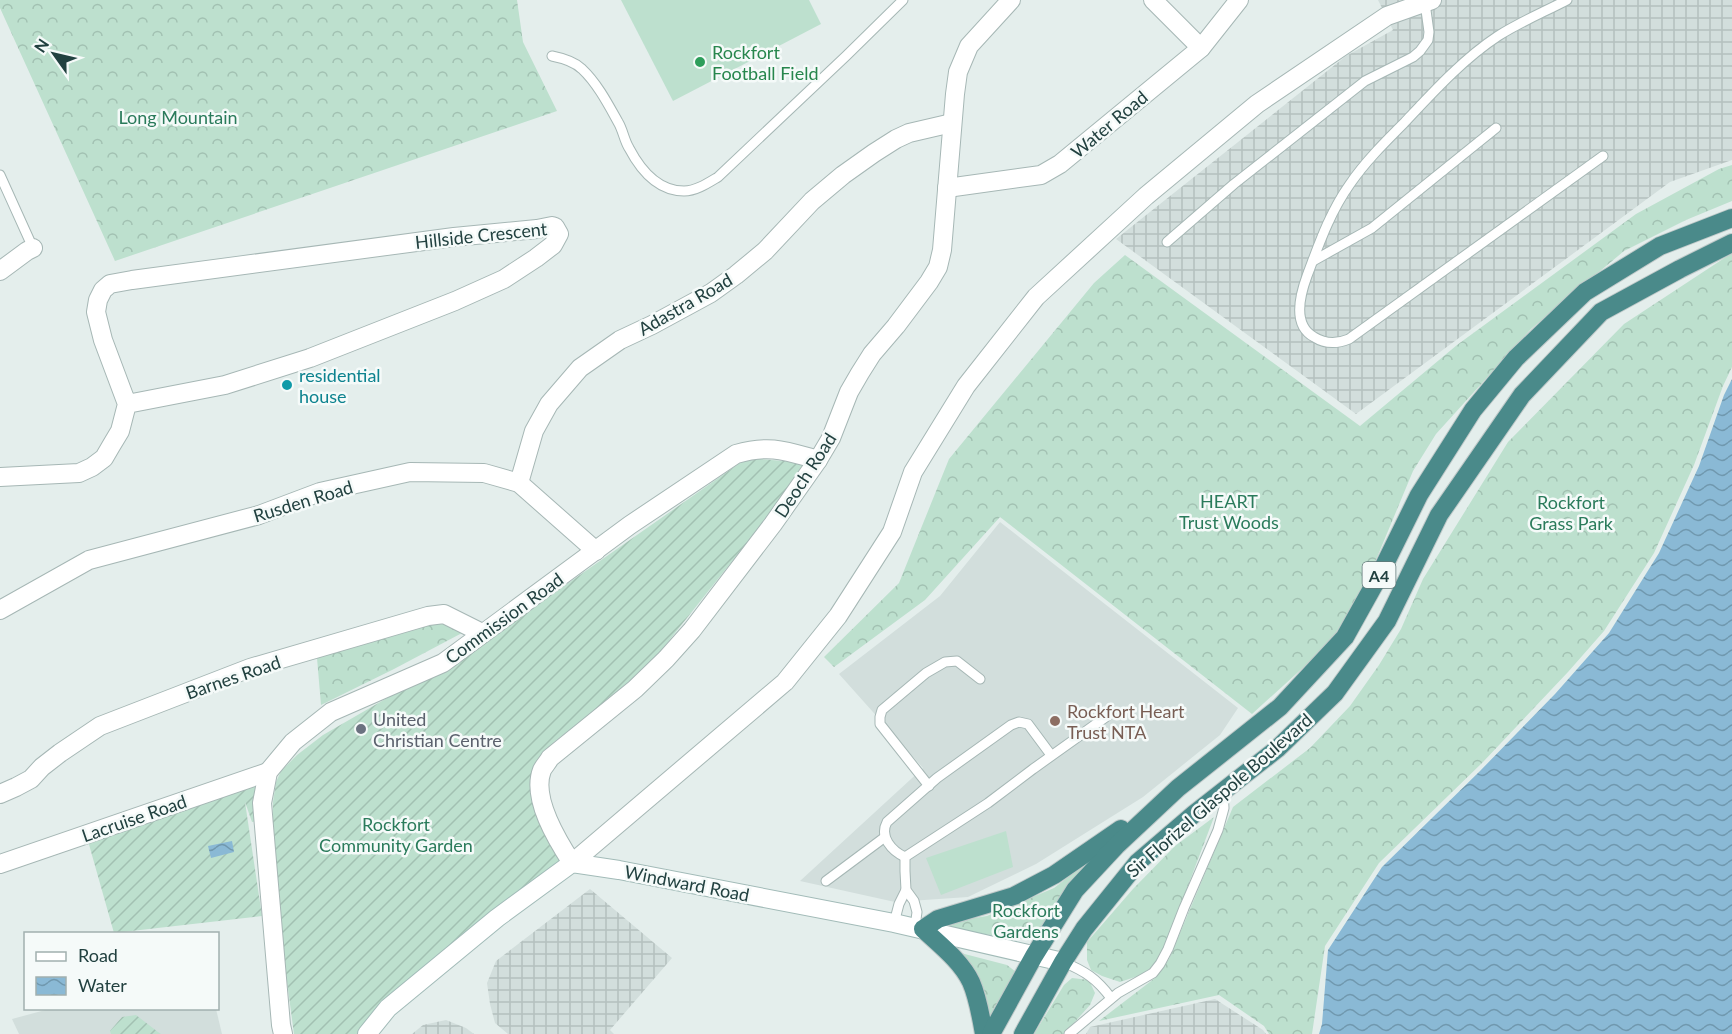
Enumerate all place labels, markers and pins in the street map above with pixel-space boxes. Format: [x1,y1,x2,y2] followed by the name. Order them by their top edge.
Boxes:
[712,41,819,84] place label: Rockfort Football Field
[693,55,707,69] marker: Rockfort Football Field
[299,364,381,407] place label: residential house
[280,378,294,392] marker: residential house
[1067,700,1185,743] place label: Rockfort Heart Trust NTA
[373,708,502,751] place label: United Christian Centre
[1048,714,1062,728] marker: Rockfort Heart Trust NTA
[354,722,368,736] marker: United Christian Centre

